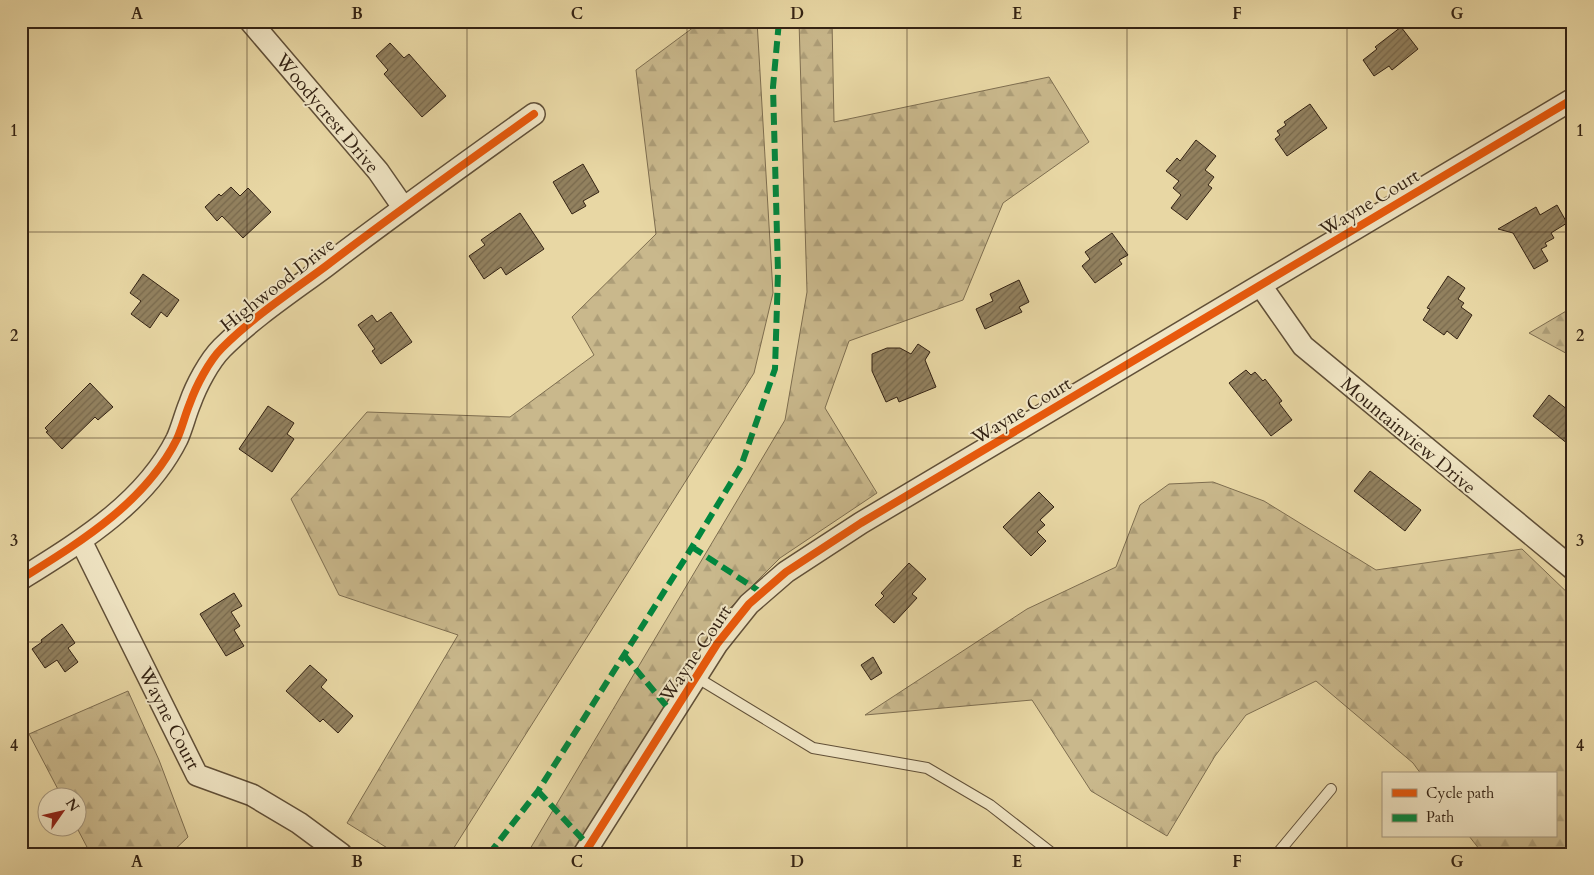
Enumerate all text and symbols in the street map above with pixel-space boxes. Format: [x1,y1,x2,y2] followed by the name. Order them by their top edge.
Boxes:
[131,3,143,25] text: A
[351,3,363,25] text: B
[571,3,583,25] text: C
[790,3,804,25] text: D
[1012,3,1022,25] text: E
[1232,3,1242,25] text: F
[1450,3,1464,25] text: G
[269,47,385,179] street label: Woodycrest Drive
[10,120,18,142] text: 1
[1576,120,1584,142] text: 1
[1314,163,1424,243] street label: Wayne Court
[215,232,340,338] street label: Highwood Drive
[10,325,18,347] text: 2
[1576,325,1584,347] text: 2
[966,371,1076,451] street label: Wayne Court
[1335,371,1482,500] street label: Mountainview Drive
[10,530,18,552] text: 3
[1576,530,1584,552] text: 3
[653,600,738,708] street label: Wayne Court
[132,662,206,774] street label: Wayne Court
[10,735,18,757] text: 4
[1576,735,1584,757] text: 4
[1382,772,1556,838] legend
[1426,783,1495,803] text: Cycle path
[38,788,88,838] north arrow
[61,795,84,815] text: N
[1426,807,1455,827] text: Path
[131,851,143,873] text: A
[351,851,363,873] text: B
[571,851,583,873] text: C
[790,851,804,873] text: D
[1012,851,1022,873] text: E
[1232,851,1242,873] text: F
[1450,851,1464,873] text: G

